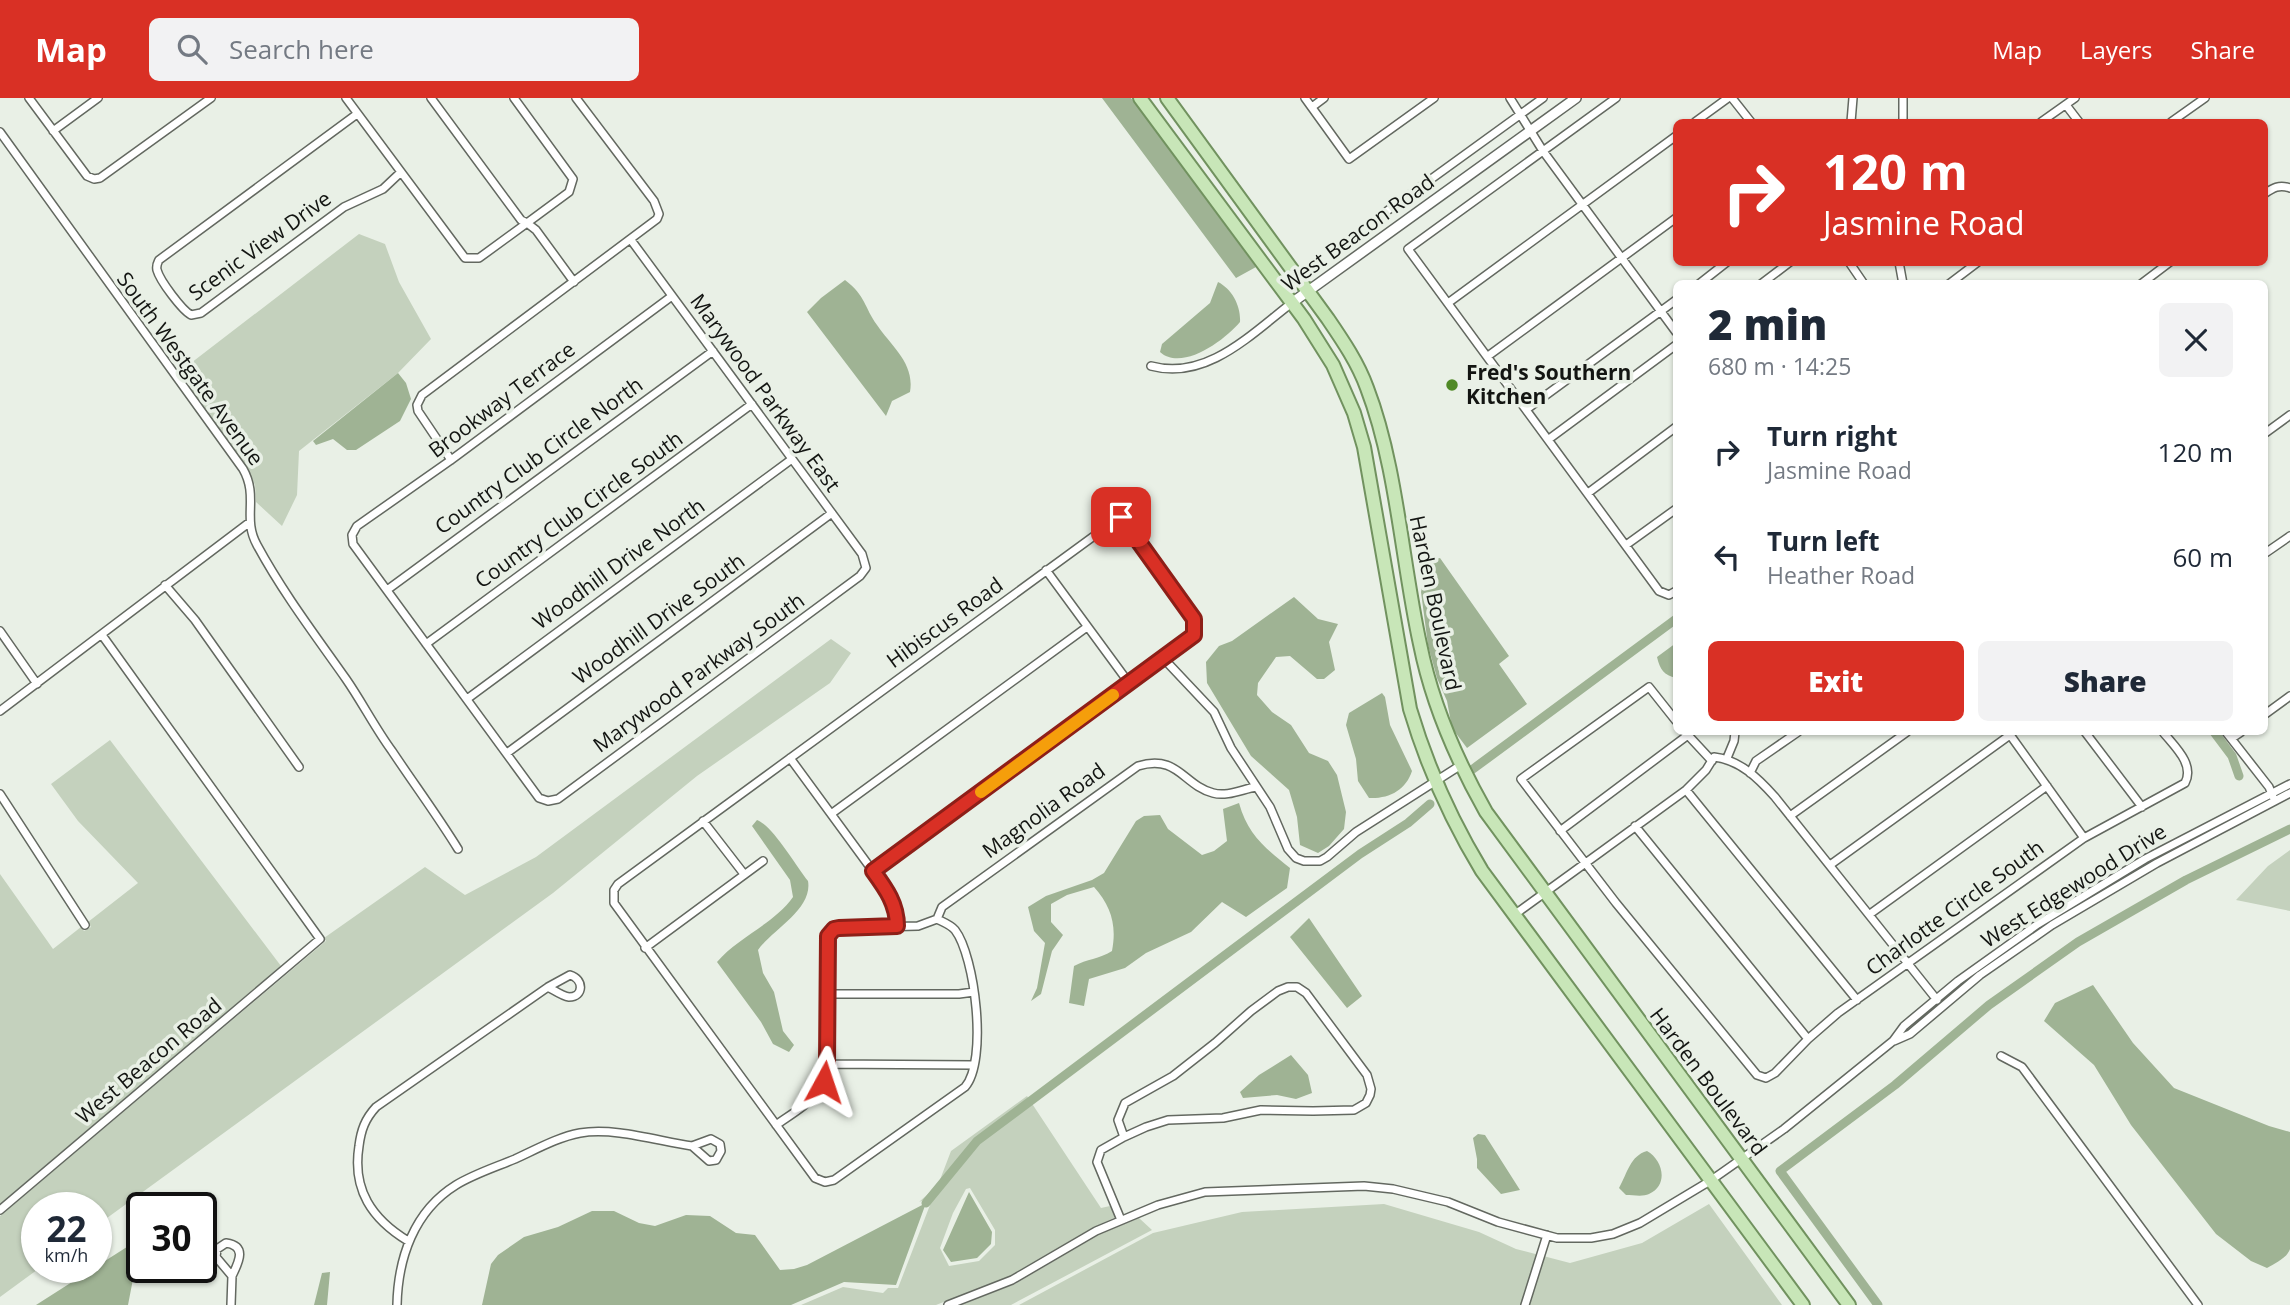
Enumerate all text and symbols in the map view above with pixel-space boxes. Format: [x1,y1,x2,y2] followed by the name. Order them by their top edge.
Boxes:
[149,18,639,81] search box
[35,27,107,72] text: Map
[173,30,211,68] icon: search
[229,31,374,67] text: Search here
[1992,33,2042,66] text: Map
[2080,33,2153,66] text: Layers
[2191,33,2255,66] text: Share
[1823,138,1968,204] text: 120 m
[1708,147,1799,238] icon: right
[1275,167,1439,297] street label: West Beacon Road
[182,184,336,306] street label: Scenic View Drive
[1823,201,2025,244] text: Jasmine Road
[111,266,270,471] street label: South Westgate Avenue
[684,288,847,497] street label: Marywood Parkway East
[1708,295,1827,352] text: 2 min
[2159,303,2233,377] button: close
[423,335,580,463] street label: Brookway Terrace
[1708,350,1851,382] text: 680 m · 14:25
[1466,358,1631,410] place label: Fred's Southern Kitchen
[429,370,648,540] street label: Country Club Circle North
[1444,377,1460,393] marker: Fred's Southern Kitchen
[1767,418,1898,454] text: Turn right
[469,424,688,594] street label: Country Club Circle South
[1708,433,1746,471] icon: right
[2158,434,2233,470] text: 120 m
[1767,454,1912,486] text: Jasmine Road
[1091,487,1151,547] pin
[527,491,710,635] street label: Woodhill Drive North
[1102,498,1140,536] icon: arrive
[1404,513,1468,693] street label: Harden Boulevard
[1767,523,1879,559] text: Turn left
[1708,538,1746,576] icon: left
[2172,539,2233,575] text: 60 m
[567,546,750,690] street label: Woodhill Drive South
[1767,559,1915,591] text: Heather Road
[881,570,1008,674] street label: Hibiscus Road
[587,586,810,758] street label: Marywood Parkway South
[1708,641,1964,721] button: Exit
[1978,641,2233,721] button: Share
[976,756,1110,864] street label: Magnolia Road
[1976,817,2171,953] street label: West Edgewood Drive
[1860,833,2049,981] street label: Charlotte Circle South
[70,991,227,1130] street label: West Beacon Road
[1644,1002,1774,1161] street label: Harden Boulevard
[787,1045,861,1119] position arrow
[126,1192,217,1283] speed limit sign: 30
[46,1205,87,1252] text: 22
[45,1243,88,1267] text: km/h

